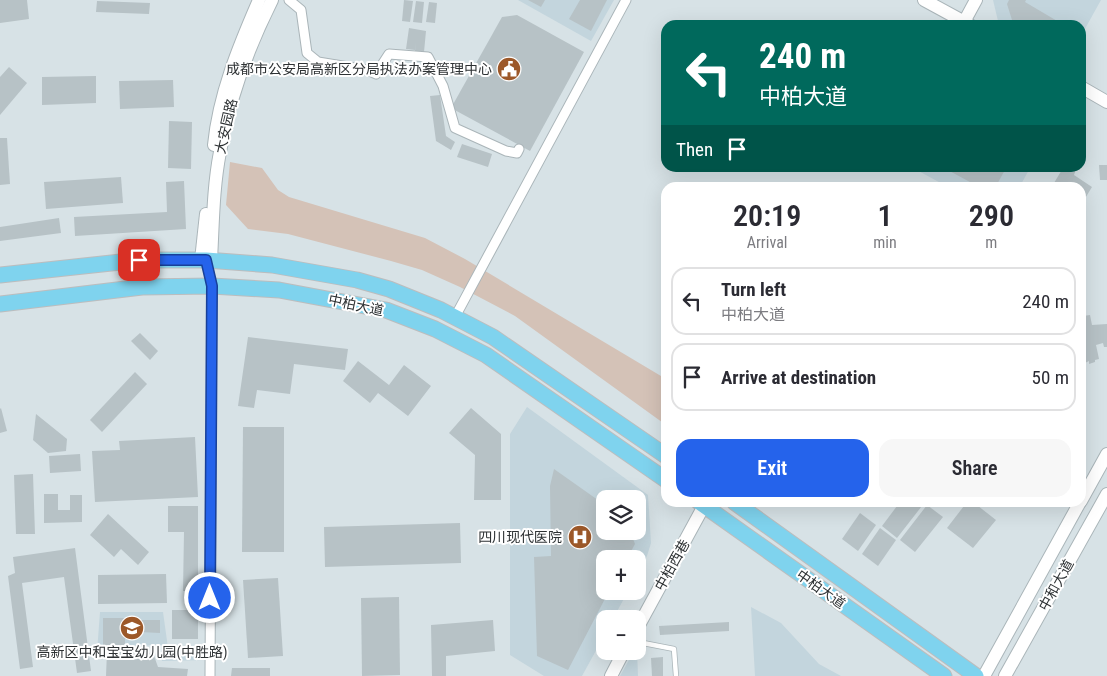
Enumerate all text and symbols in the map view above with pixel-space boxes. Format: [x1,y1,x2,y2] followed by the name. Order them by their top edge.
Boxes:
[759,36,846,77] text: 240 m
[676,40,741,105] icon: left
[496,56,522,82] public building icon: 成都市公安局高新区分局执法办案管理中心
[226,61,492,77] place label: 成都市公安局高新区分局执法办案管理中心
[759,84,847,109] text: 中柏大道
[212,97,240,155] street label: 大安园路
[723,135,751,163] icon: arrive
[676,138,713,161] text: Then
[733,198,801,233] text: 20:19
[877,198,893,233] text: 1
[969,198,1014,233] text: 290
[747,233,787,252] text: Arrival
[873,233,897,252] text: min
[985,233,997,252] text: m
[118,239,160,281] pin
[125,246,153,274] icon: arrive
[721,278,786,301] text: Turn left
[678,287,706,315] icon: left
[1022,290,1069,313] text: 240 m
[327,291,385,319] street label: 中柏大道
[721,305,785,324] text: 中柏大道
[678,363,706,391] icon: arrive
[721,366,876,389] text: Arrive at destination
[1032,366,1069,389] text: 50 m
[676,439,869,497] button: Exit
[879,439,1071,497] button: Share
[596,490,646,660] map controls
[596,490,646,540] button: layers
[567,524,593,550] hospital icon: 四川现代医院
[478,529,562,545] place label: 四川现代医院
[651,537,693,593] street label: 中柏西巷
[596,550,646,600] button: +
[1035,557,1077,613] street label: 中和大道
[793,566,849,612] street label: 中柏大道
[183,571,235,623] position arrow
[596,610,646,660] button: −
[119,615,145,641] school or university icon: 高新区中和宝宝幼儿园(中胜路)
[37,644,227,661] place label: 高新区中和宝宝幼儿园(中胜路)

